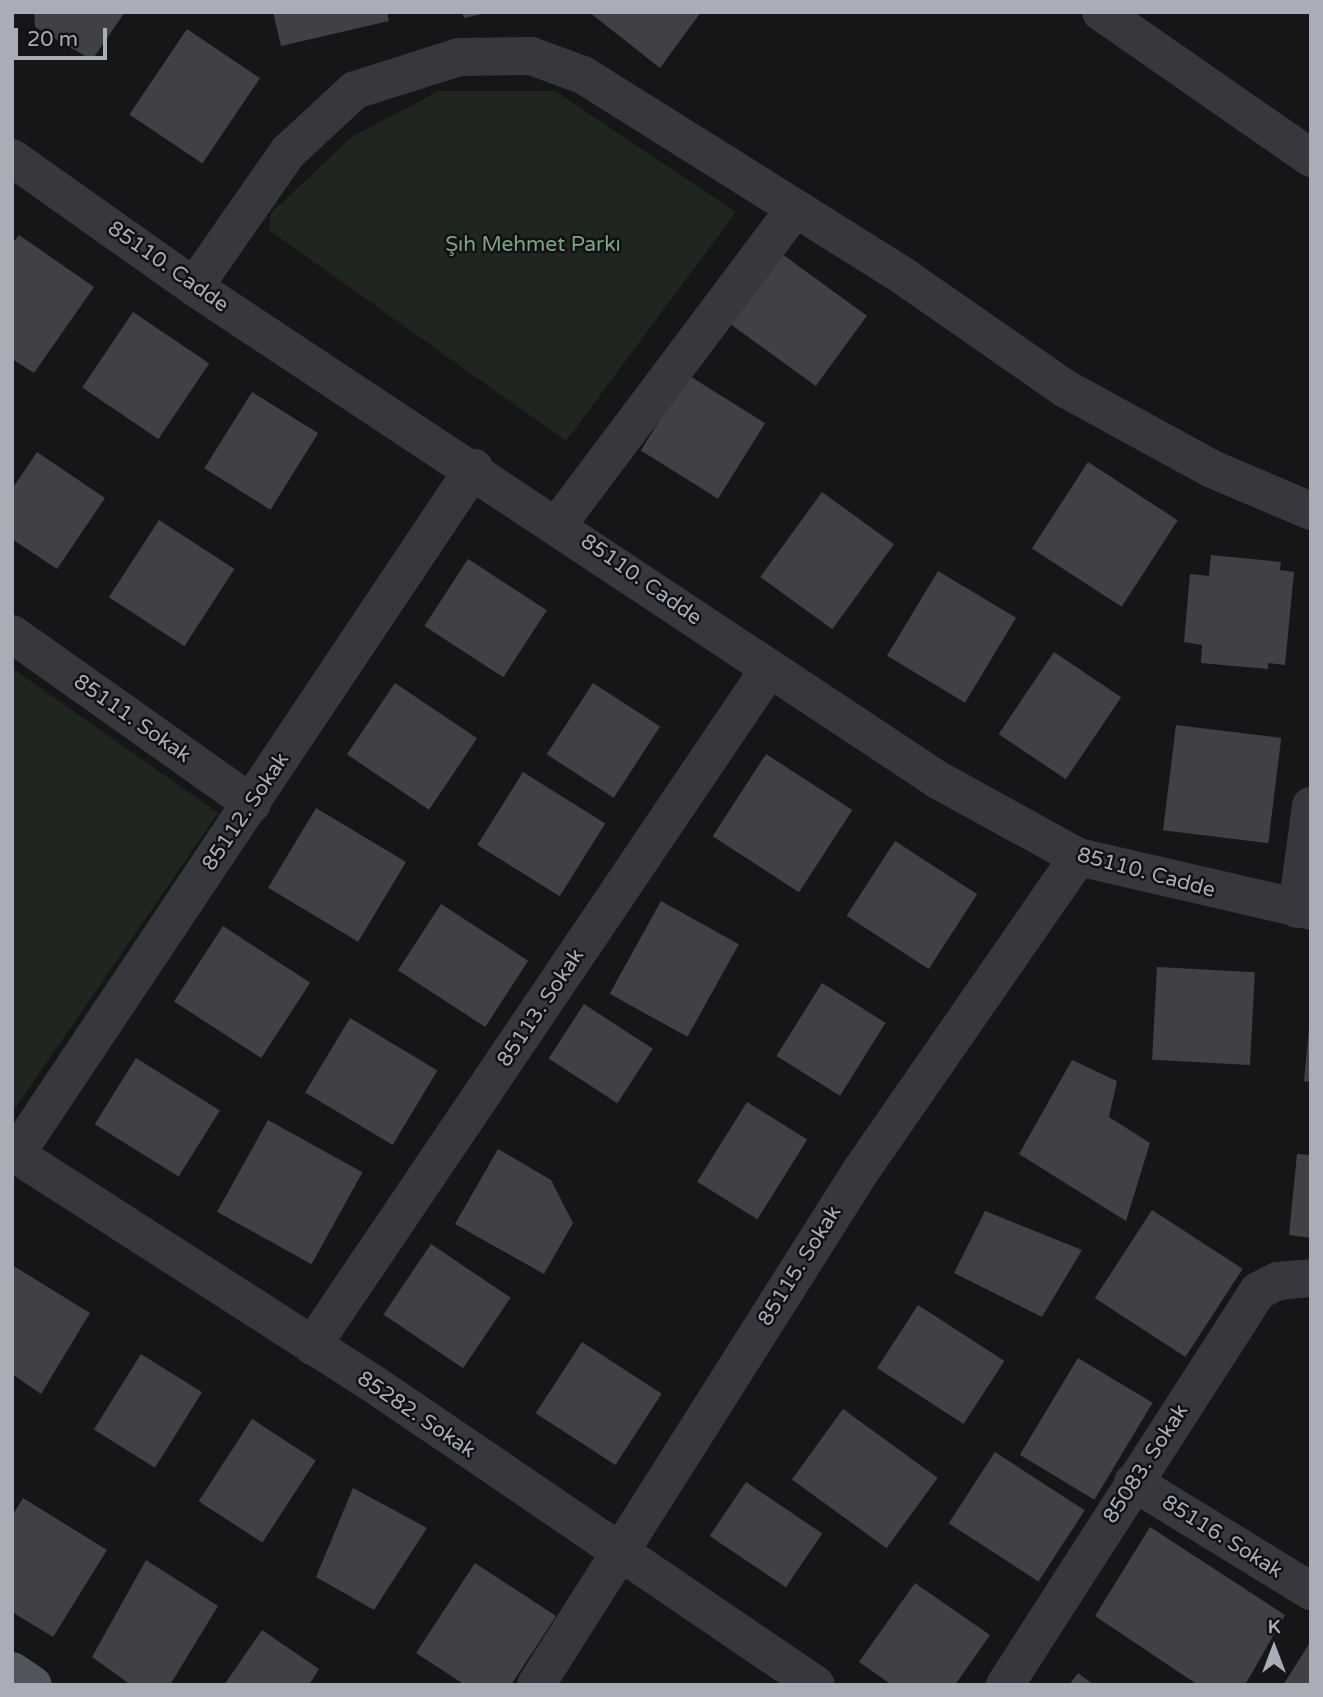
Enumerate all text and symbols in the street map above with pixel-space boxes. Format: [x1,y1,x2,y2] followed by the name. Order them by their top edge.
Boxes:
[18,14,110,58] scale bar
[27,27,78,52] text: 20 m
[103,216,233,318] street label: 85110. Cadde
[445,232,621,258] park label: Şıh Mehmet Parkı
[576,529,706,631] street label: 85110. Cadde
[69,669,195,769] street label: 85111. Sokak
[197,748,295,876] street label: 85112. Sokak
[1074,842,1218,904] street label: 85110. Cadde
[492,944,590,1072] street label: 85113. Sokak
[753,1201,847,1331] street label: 85115. Sokak
[352,1366,480,1464] street label: 85282. Sokak
[1098,1400,1194,1528] street label: 85083. Sokak
[1157,1490,1287,1584] street label: 85116. Sokak
[1239,1613,1309,1683] north arrow
[1268,1616,1280,1638] text: K

